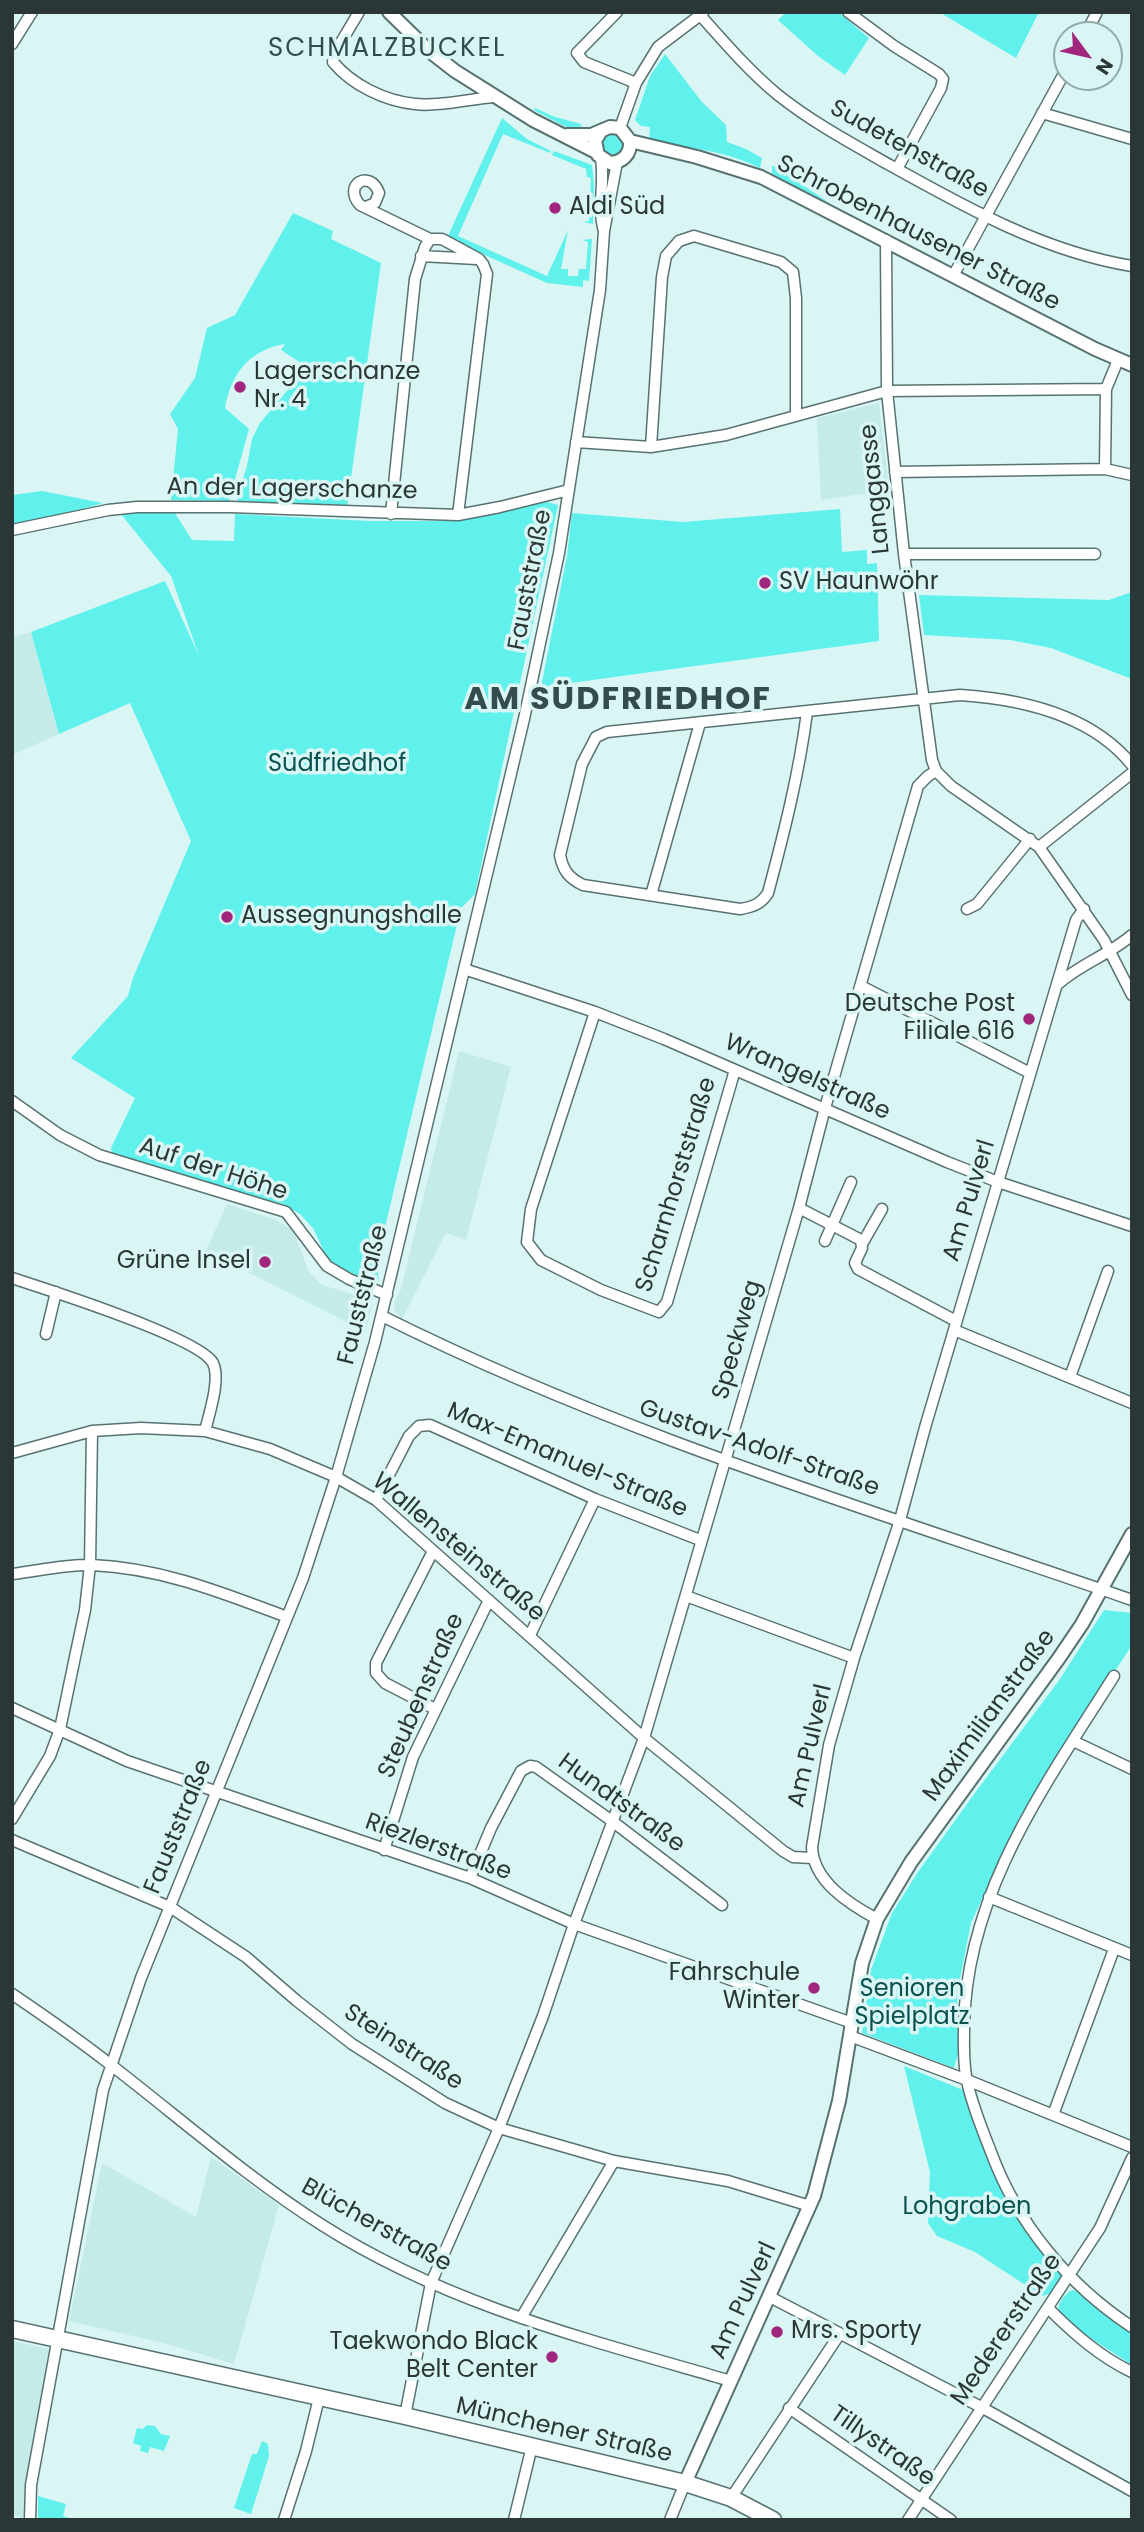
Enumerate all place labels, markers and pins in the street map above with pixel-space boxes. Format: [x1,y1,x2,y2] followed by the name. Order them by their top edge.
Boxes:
[569,194,665,222] place label: Aldi Süd
[547,200,563,216] marker: Aldi Süd
[254,359,420,415] place label: Lagerschanze Nr. 4
[232,379,248,395] marker: Lagerschanze Nr. 4
[779,569,939,597] place label: SV Haunwöhr
[757,575,773,591] marker: SV Haunwöhr
[241,903,462,931] place label: Aussegnungshalle
[219,909,235,925] marker: Aussegnungshalle
[845,991,1015,1047] place label: Deutsche Post Filiale 616
[1021,1011,1037,1027] marker: Deutsche Post Filiale 616
[117,1248,251,1276] place label: Grüne Insel
[257,1254,273,1270] marker: Grüne Insel
[669,1960,800,2016] place label: Fahrschule Winter
[806,1980,822,1996] marker: Fahrschule Winter
[791,2318,921,2346] place label: Mrs. Sporty
[769,2324,785,2340] marker: Mrs. Sporty
[329,2329,538,2385] place label: Taekwondo Black Belt Center
[544,2349,560,2365] marker: Taekwondo Black Belt Center

